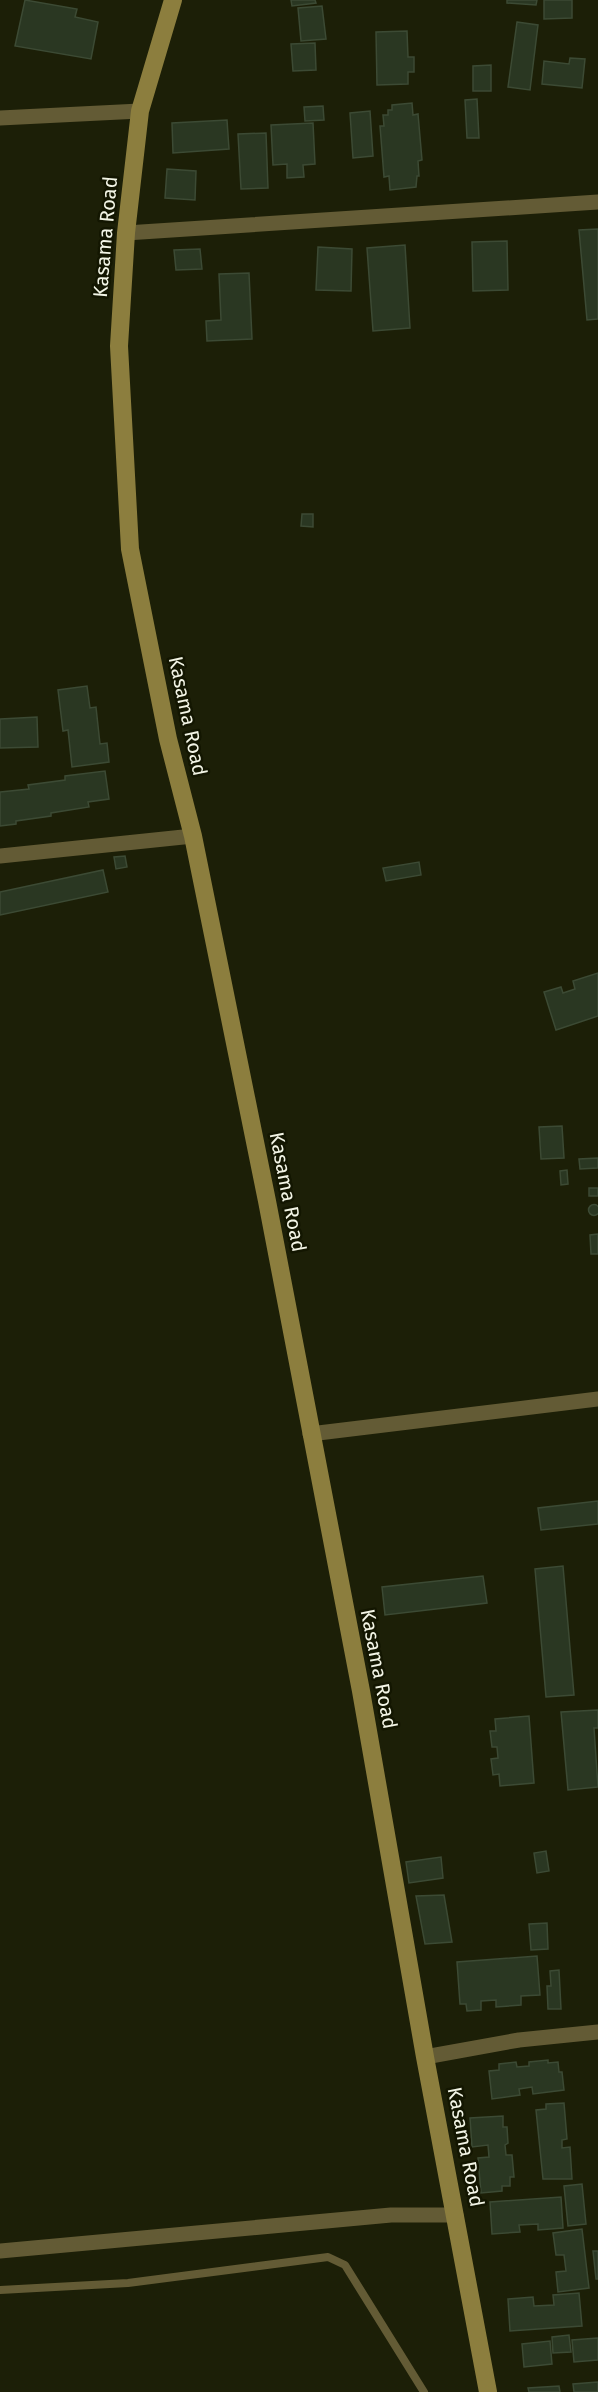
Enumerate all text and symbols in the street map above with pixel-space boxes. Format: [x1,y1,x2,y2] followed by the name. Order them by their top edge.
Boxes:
[88,175,122,299] street label: Kasama Road
[164,654,212,778] street label: Kasama Road
[265,1130,311,1254] street label: Kasama Road
[356,1607,402,1731] street label: Kasama Road
[443,2085,489,2209] street label: Kasama Road

